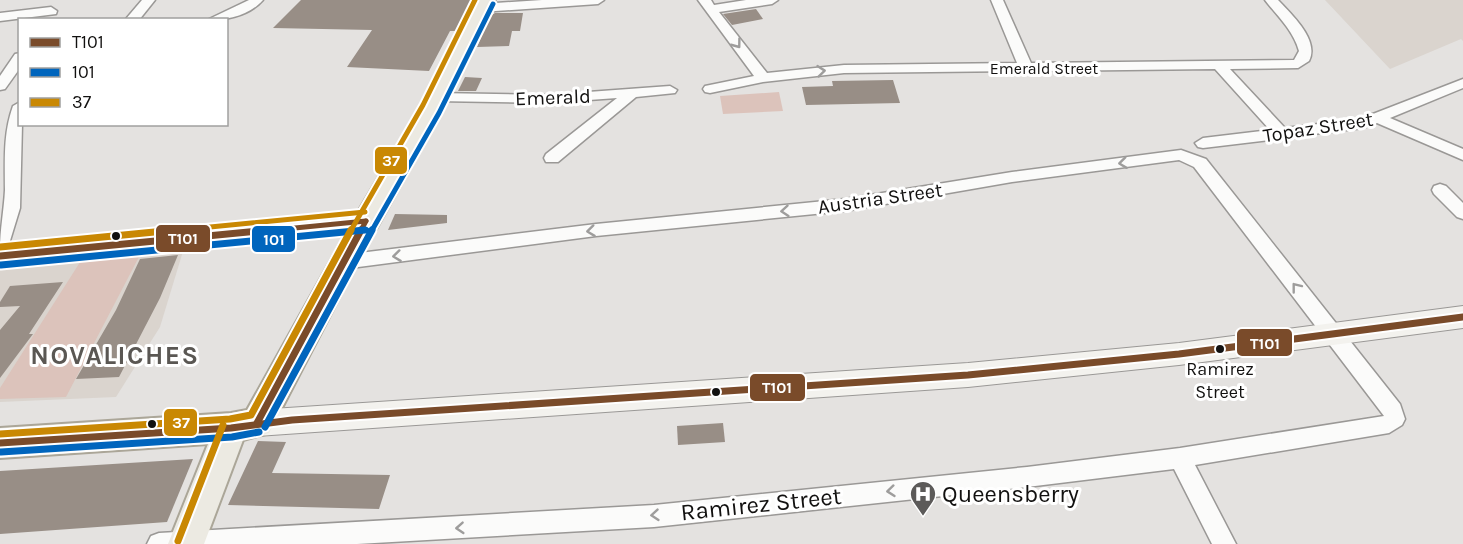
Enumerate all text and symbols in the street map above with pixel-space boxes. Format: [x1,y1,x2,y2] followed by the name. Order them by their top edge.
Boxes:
[18,18,228,126] legend
[72,31,104,53] text: T101
[730,37,741,48] one-way arrow
[990,59,1098,78] street label: Emerald Street
[72,61,95,83] text: 101
[816,65,826,78] one-way arrow
[515,85,591,110] street label: Emerald
[72,91,92,113] text: 37
[1261,107,1375,148] street label: Topaz Street
[374,146,408,175] line badge: 37
[382,151,400,170] text: 37
[1118,156,1128,168] one-way arrow
[816,178,944,219] street label: Austria Street
[780,204,789,217] one-way arrow
[155,224,211,253] line badge: T101
[586,224,595,237] one-way arrow
[251,225,296,253] line badge: 101
[168,229,198,248] text: T101
[110,230,122,242] unlabelled marker
[263,230,285,249] text: 101
[393,249,402,262] one-way arrow
[1293,283,1304,294] one-way arrow
[1236,328,1293,357] line badge: T101
[1250,334,1280,353] text: T101
[30,340,200,371] district label: NOVALICHES
[1214,343,1226,355] marker: Ramirez Street
[1186,358,1254,403] place label: Ramirez Street
[749,373,806,402] line badge: T101
[762,378,792,397] text: T101
[710,386,722,398] unlabelled marker
[163,408,198,437] line badge: 37
[172,413,190,432] text: 37
[146,418,158,430] unlabelled marker
[908,479,938,517] hospital icon: Queensberry
[942,480,1079,508] place label: Queensberry
[679,482,843,526] street label: Ramirez Street
[886,484,895,497] one-way arrow
[650,508,659,521] one-way arrow
[456,521,465,534] one-way arrow

